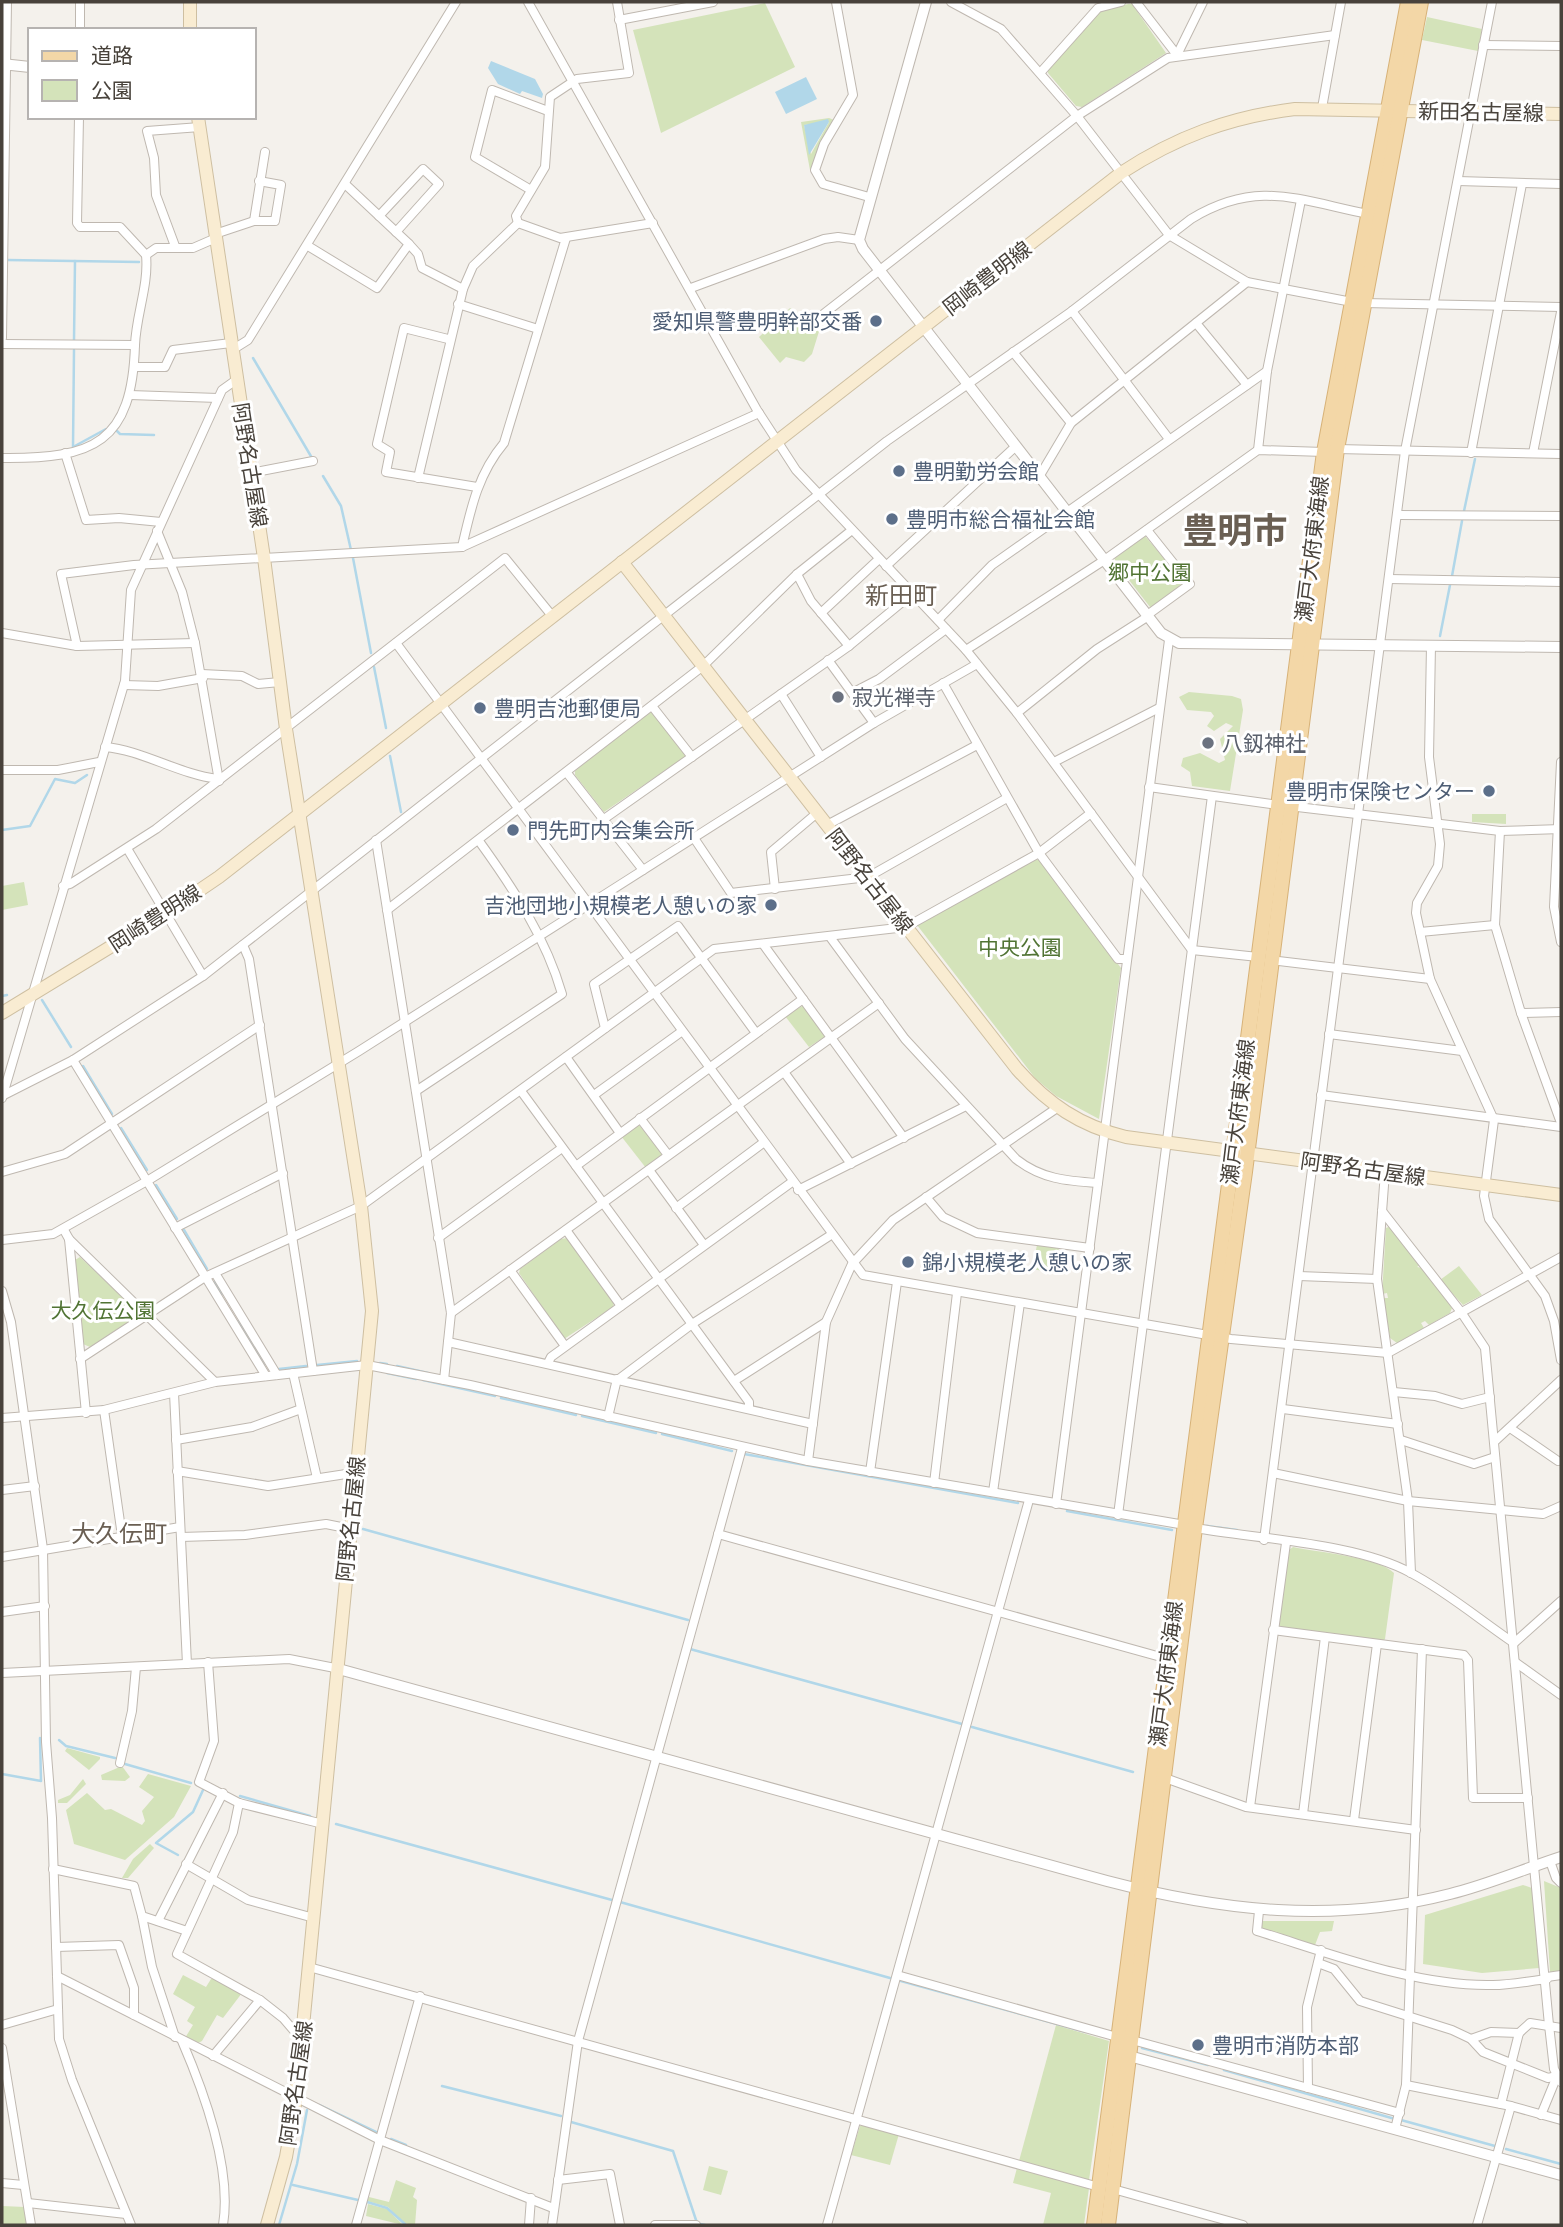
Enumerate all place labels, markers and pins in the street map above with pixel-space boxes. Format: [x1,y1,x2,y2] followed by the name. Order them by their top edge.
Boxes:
[652,310,862,333] place label: 愛知県警豊明幹部交番
[868,313,884,329] marker: 愛知県警豊明幹部交番
[913,460,1039,483] place label: 豊明勤労会館
[891,463,907,479] marker: 豊明勤労会館
[906,508,1095,531] place label: 豊明市総合福祉会館
[884,511,900,527] marker: 豊明市総合福祉会館
[852,686,936,709] place label: 寂光禅寺
[830,689,846,705] marker: 寂光禅寺
[494,697,641,720] place label: 豊明吉池郵便局
[472,700,488,716] marker: 豊明吉池郵便局
[1222,732,1306,755] place label: 八釼神社
[1200,735,1216,751] marker: 八釼神社
[1286,780,1475,803] place label: 豊明市保険センター
[1481,783,1497,799] marker: 豊明市保険センター
[527,819,695,842] place label: 門先町内会集会所
[505,822,521,838] marker: 門先町内会集会所
[484,894,757,917] place label: 吉池団地小規模老人憩いの家
[763,897,779,913] marker: 吉池団地小規模老人憩いの家
[922,1251,1132,1274] place label: 錦小規模老人憩いの家
[900,1254,916,1270] marker: 錦小規模老人憩いの家
[1212,2034,1359,2057] place label: 豊明市消防本部
[1190,2037,1206,2053] marker: 豊明市消防本部

